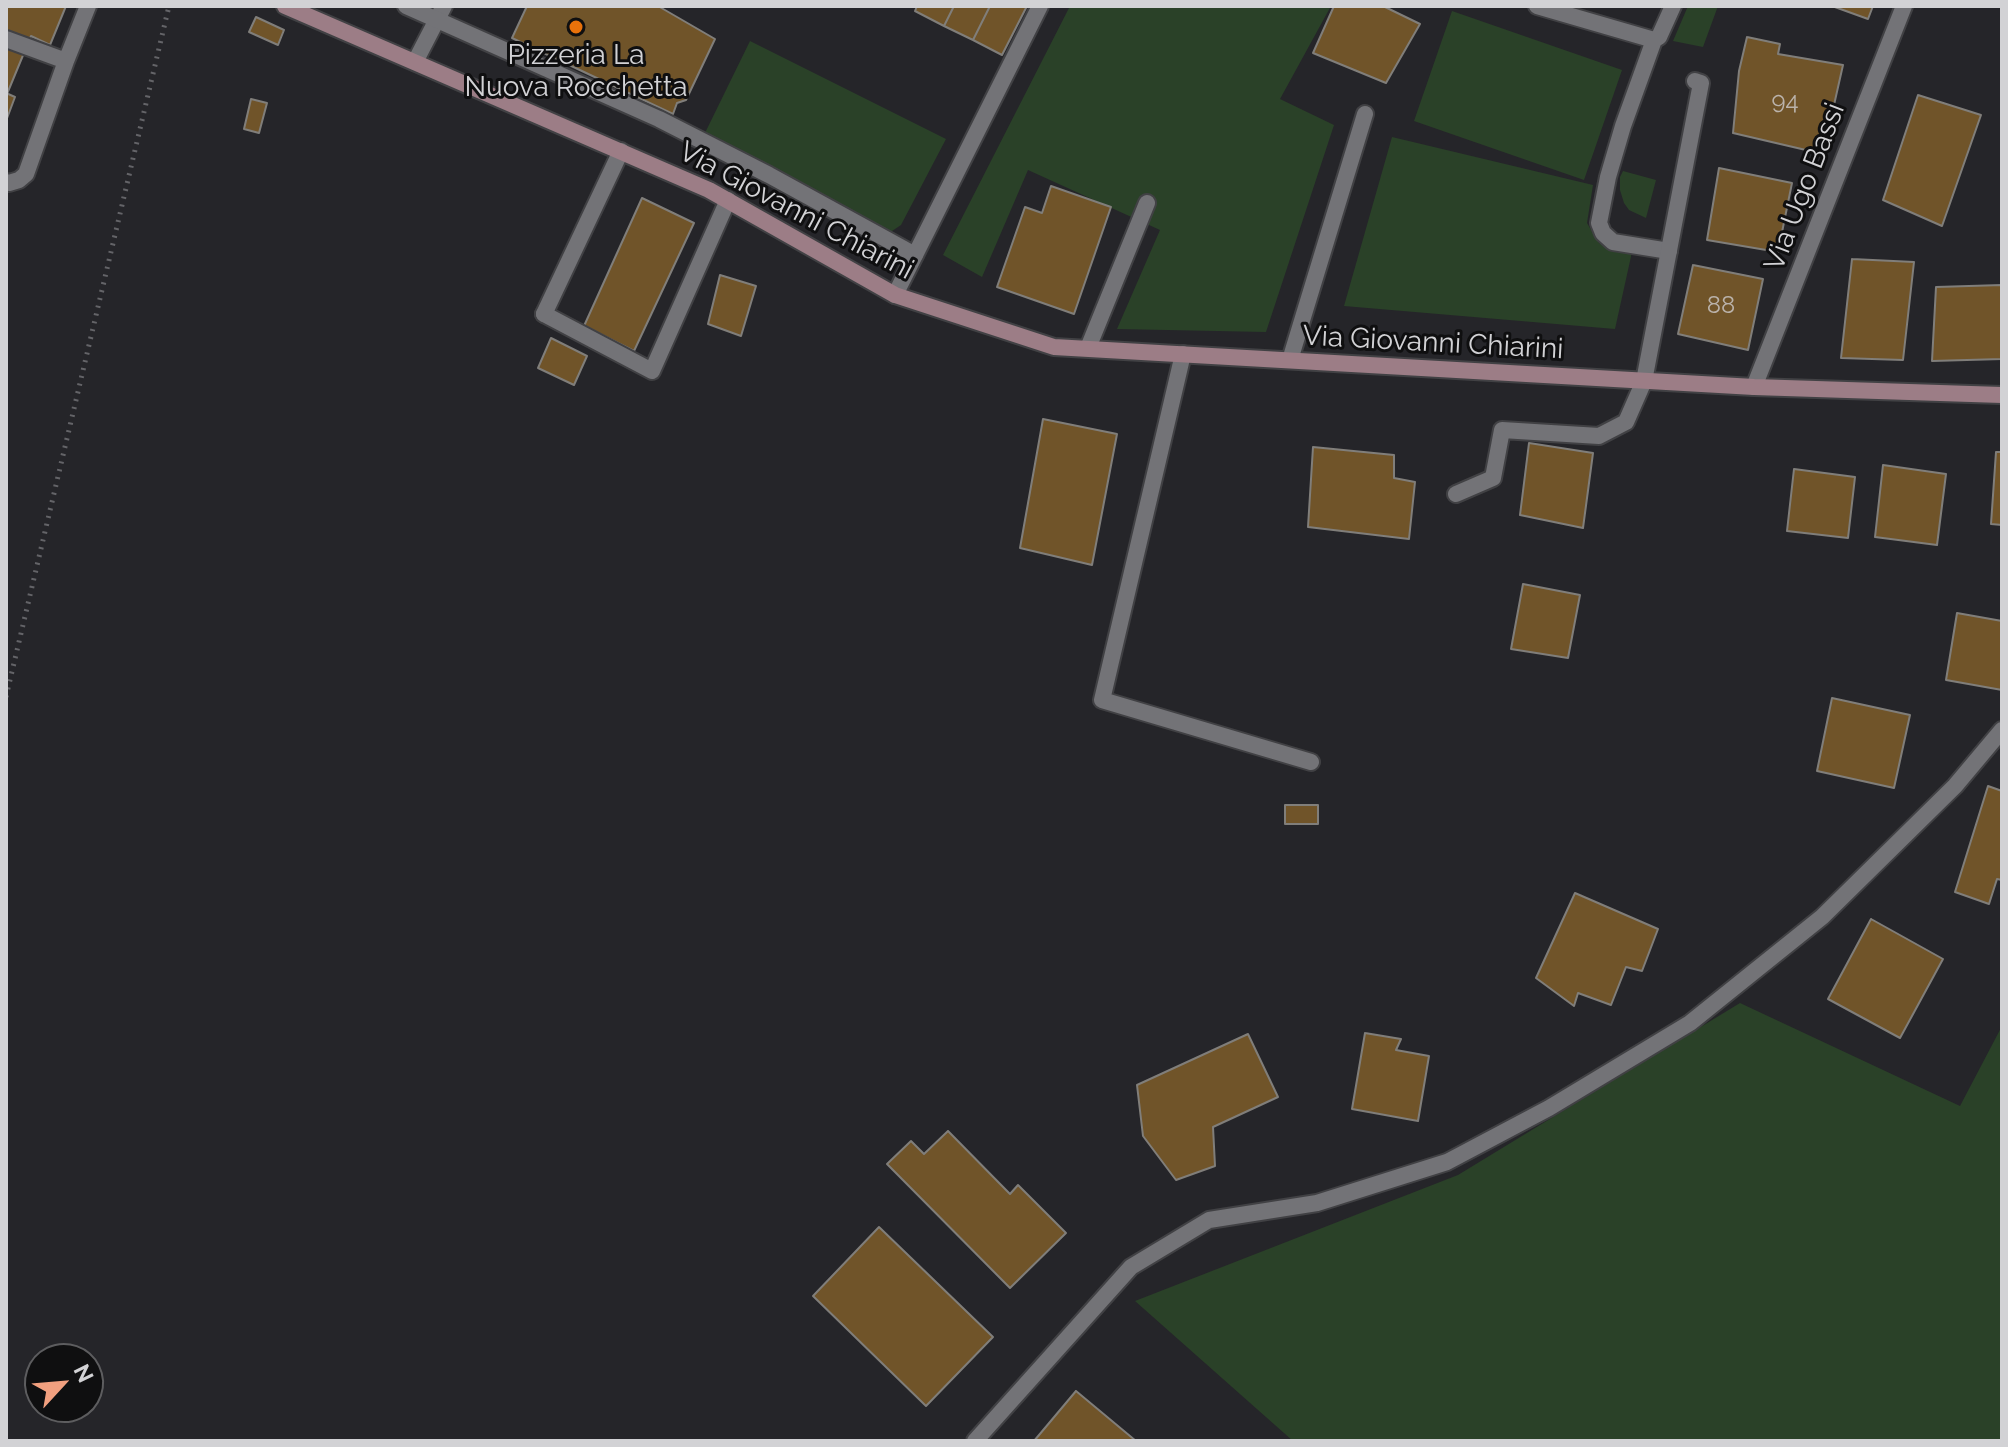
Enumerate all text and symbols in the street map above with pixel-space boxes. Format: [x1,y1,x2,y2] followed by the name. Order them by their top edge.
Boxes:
[567,18,585,36] marker: Pizzeria La Nuova Rocchetta
[464,39,688,105] place label: Pizzeria La Nuova Rocchetta
[1771,88,1799,116] house number: 94
[1758,99,1852,275] street label: Via Ugo Bassi
[673,135,919,287] street label: Via Giovanni Chiarini
[1707,292,1735,320] house number: 88
[1302,319,1564,367] street label: Via Giovanni Chiarini
[24,1343,104,1423] north arrow
[68,1360,99,1387] text: N

